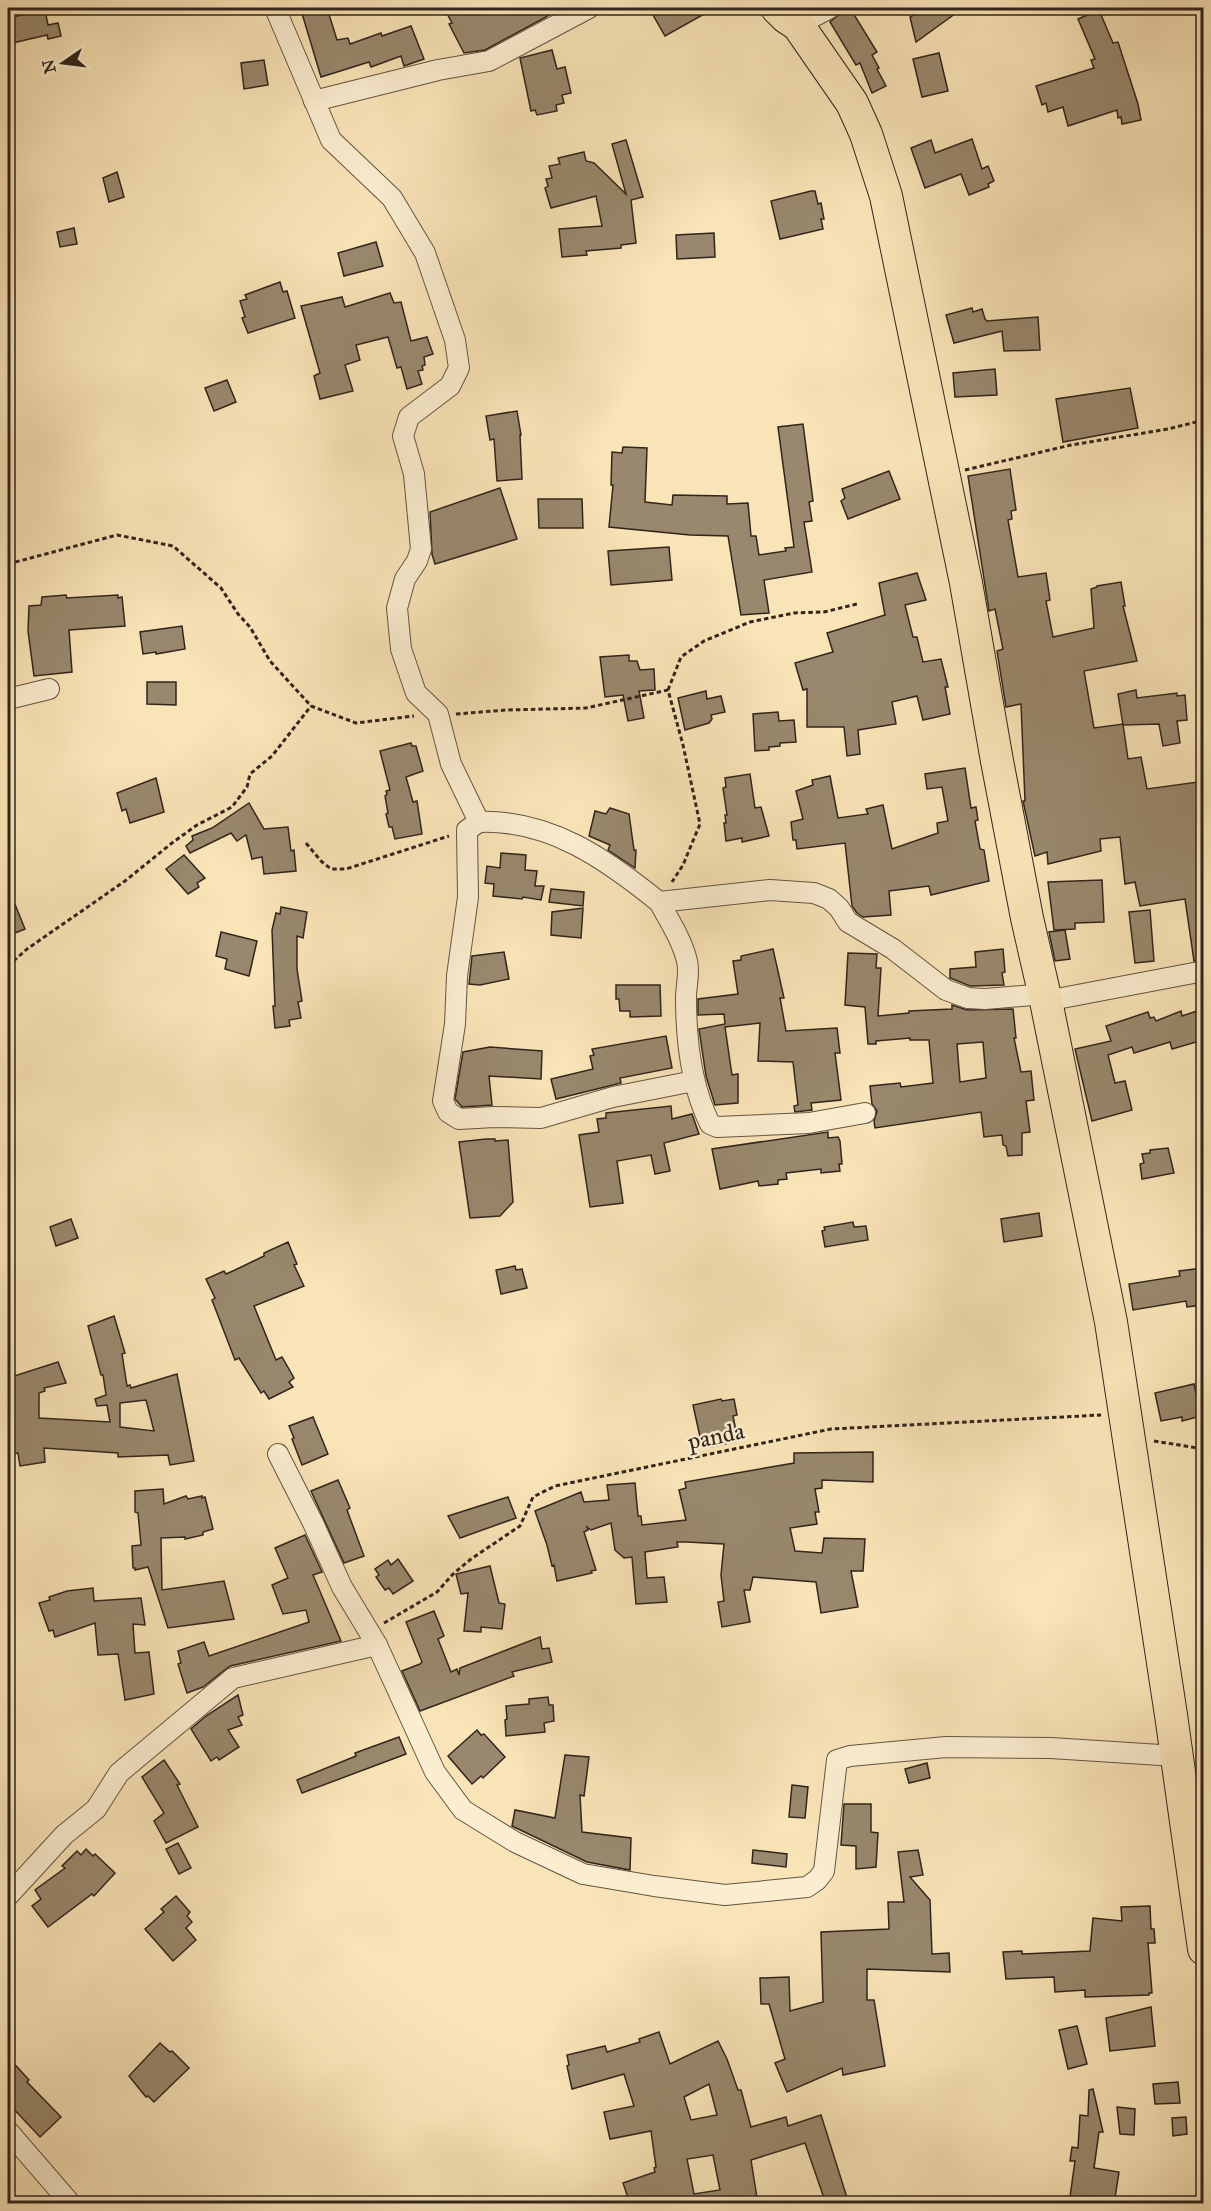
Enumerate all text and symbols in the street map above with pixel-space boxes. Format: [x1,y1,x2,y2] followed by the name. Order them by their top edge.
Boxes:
[33,33,93,93] north arrow
[38,57,60,75] text: N
[684,1415,748,1457] street label: panda

